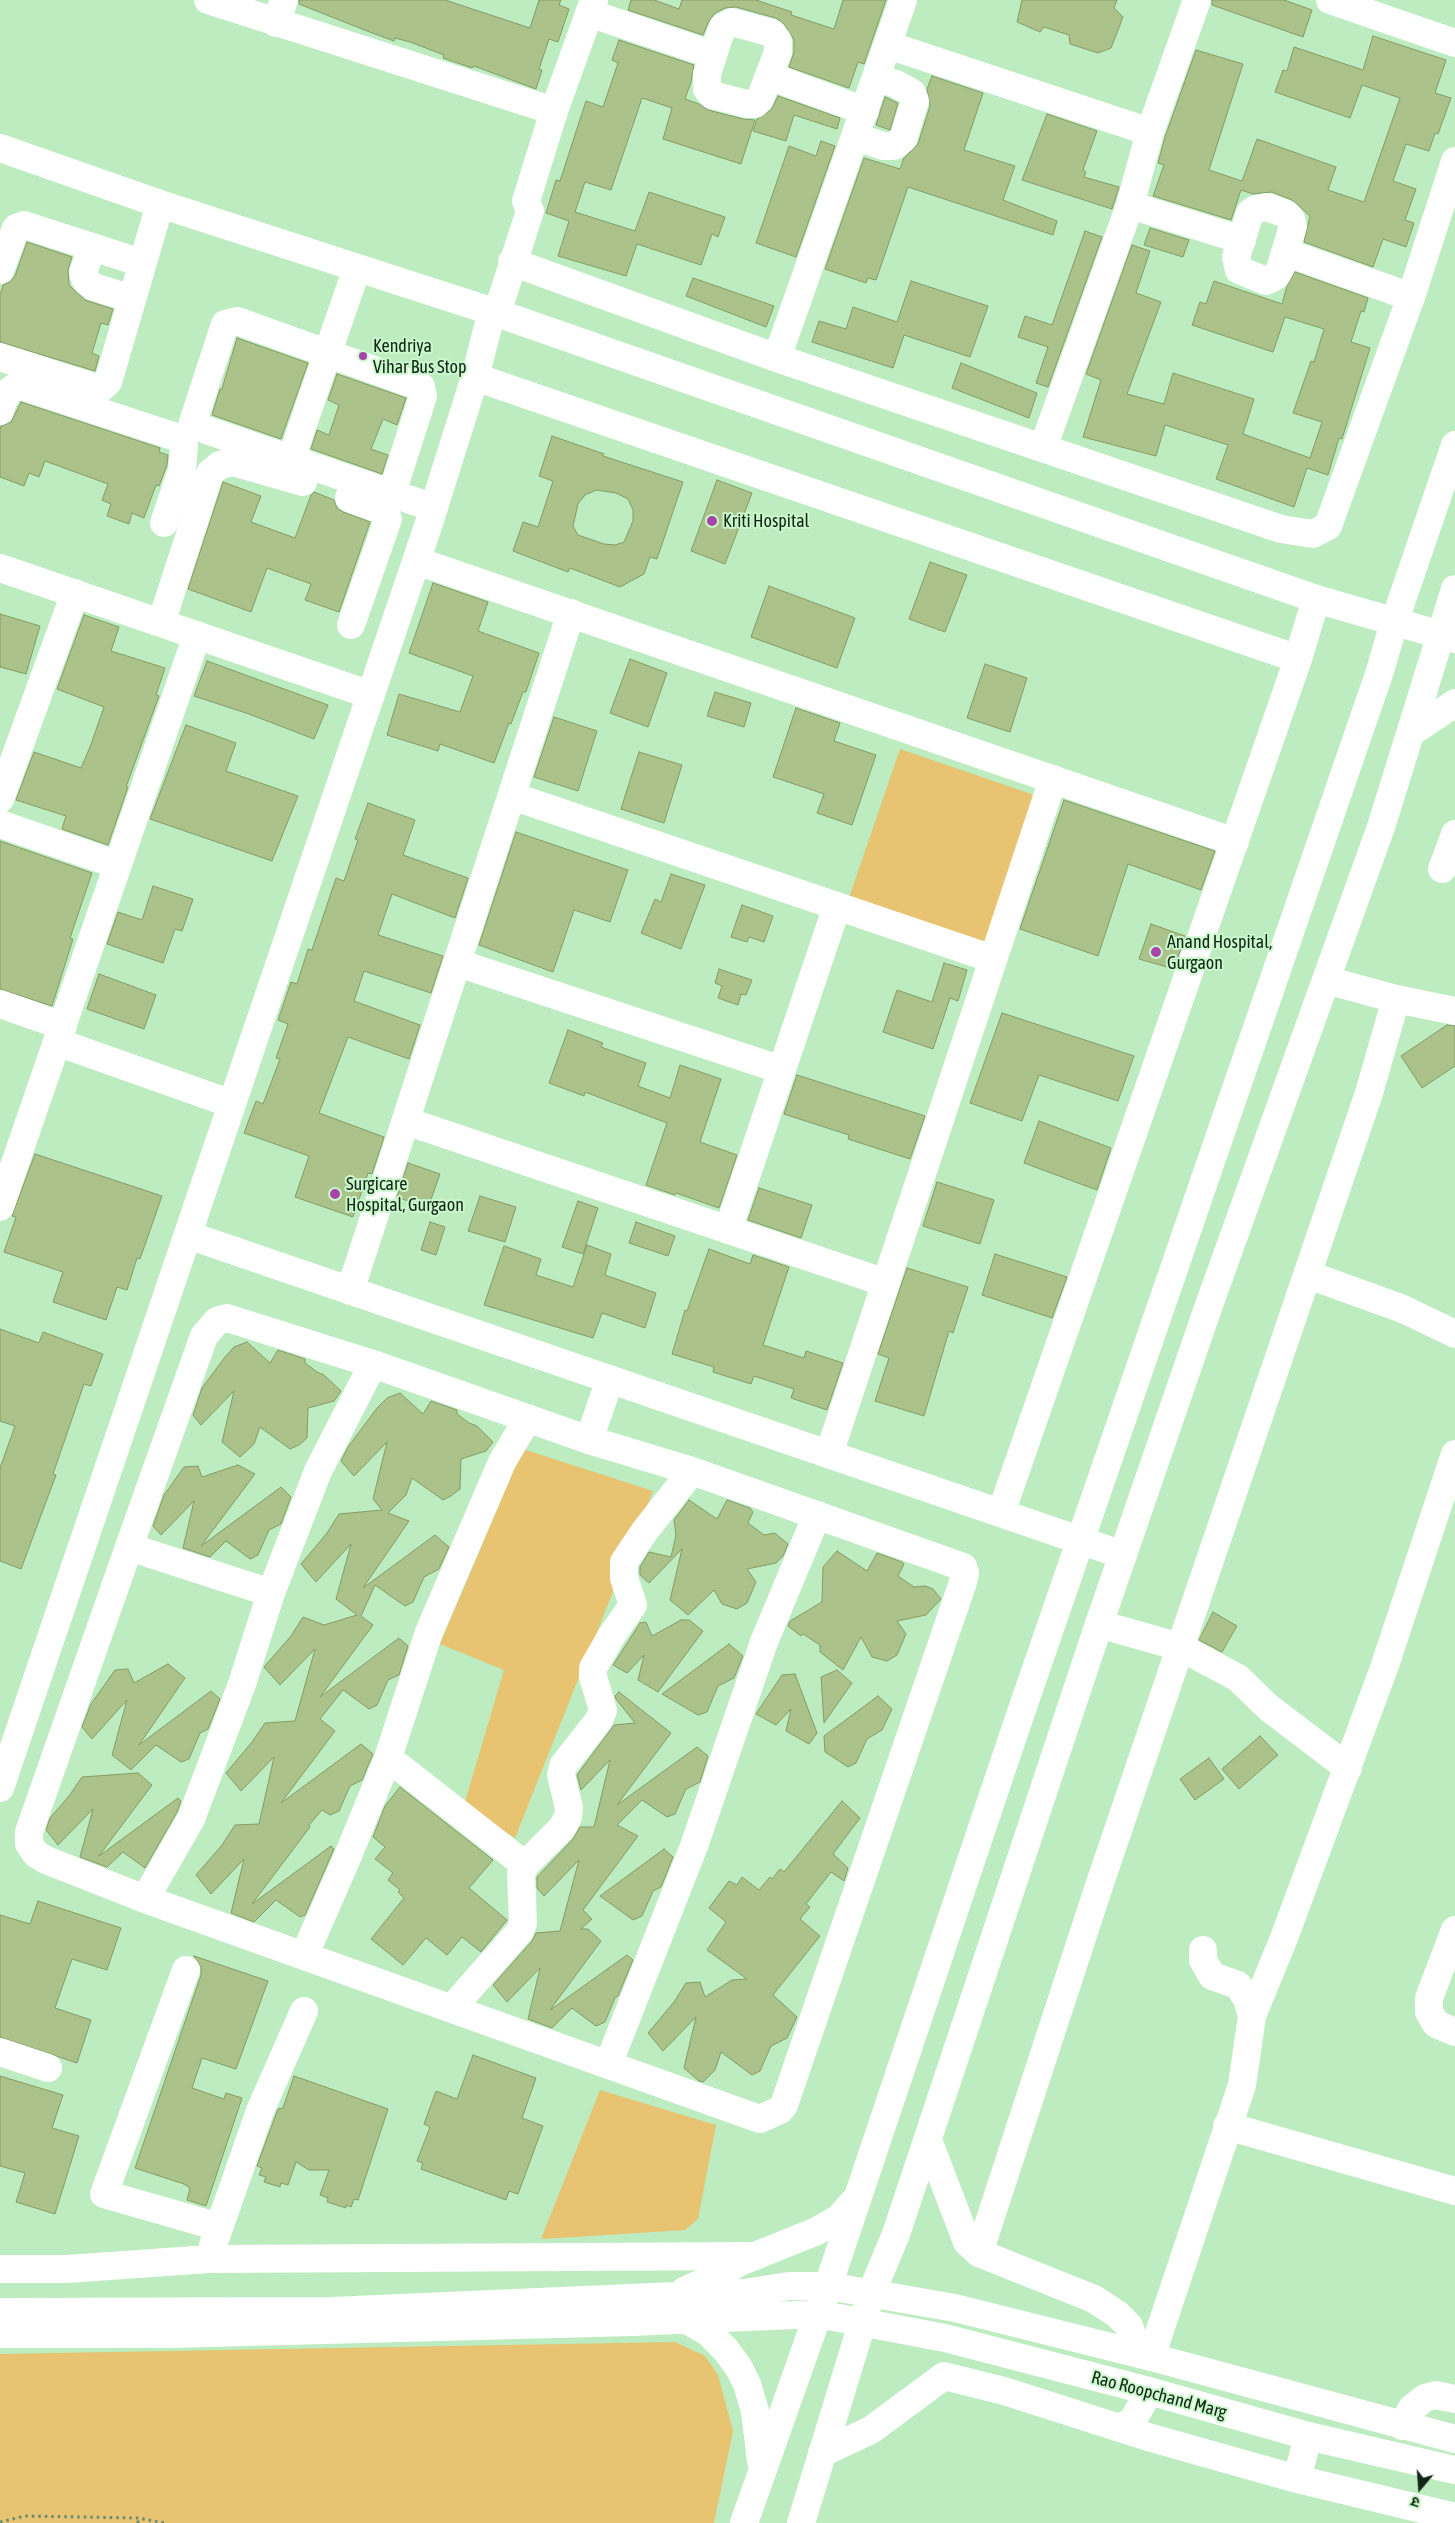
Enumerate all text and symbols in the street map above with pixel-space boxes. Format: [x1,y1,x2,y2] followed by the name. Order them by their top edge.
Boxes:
[373,335,466,378] place label: Kendriya Vihar Bus Stop
[357,350,369,362] marker: Kendriya Vihar Bus Stop
[723,510,809,532] place label: Kriti Hospital
[705,514,719,528] marker: Kriti Hospital
[1167,931,1272,974] place label: Anand Hospital, Gurgaon
[1149,945,1163,959] marker: Anand Hospital, Gurgaon
[346,1173,464,1216] place label: Surgicare Hospital, Gurgaon
[328,1187,342,1201] marker: Surgicare Hospital, Gurgaon
[1089,2367,1229,2423] street label: Rao Roopchand Marg
[1395,2463,1445,2513] north arrow
[1409,2493,1422,2511] text: उ

